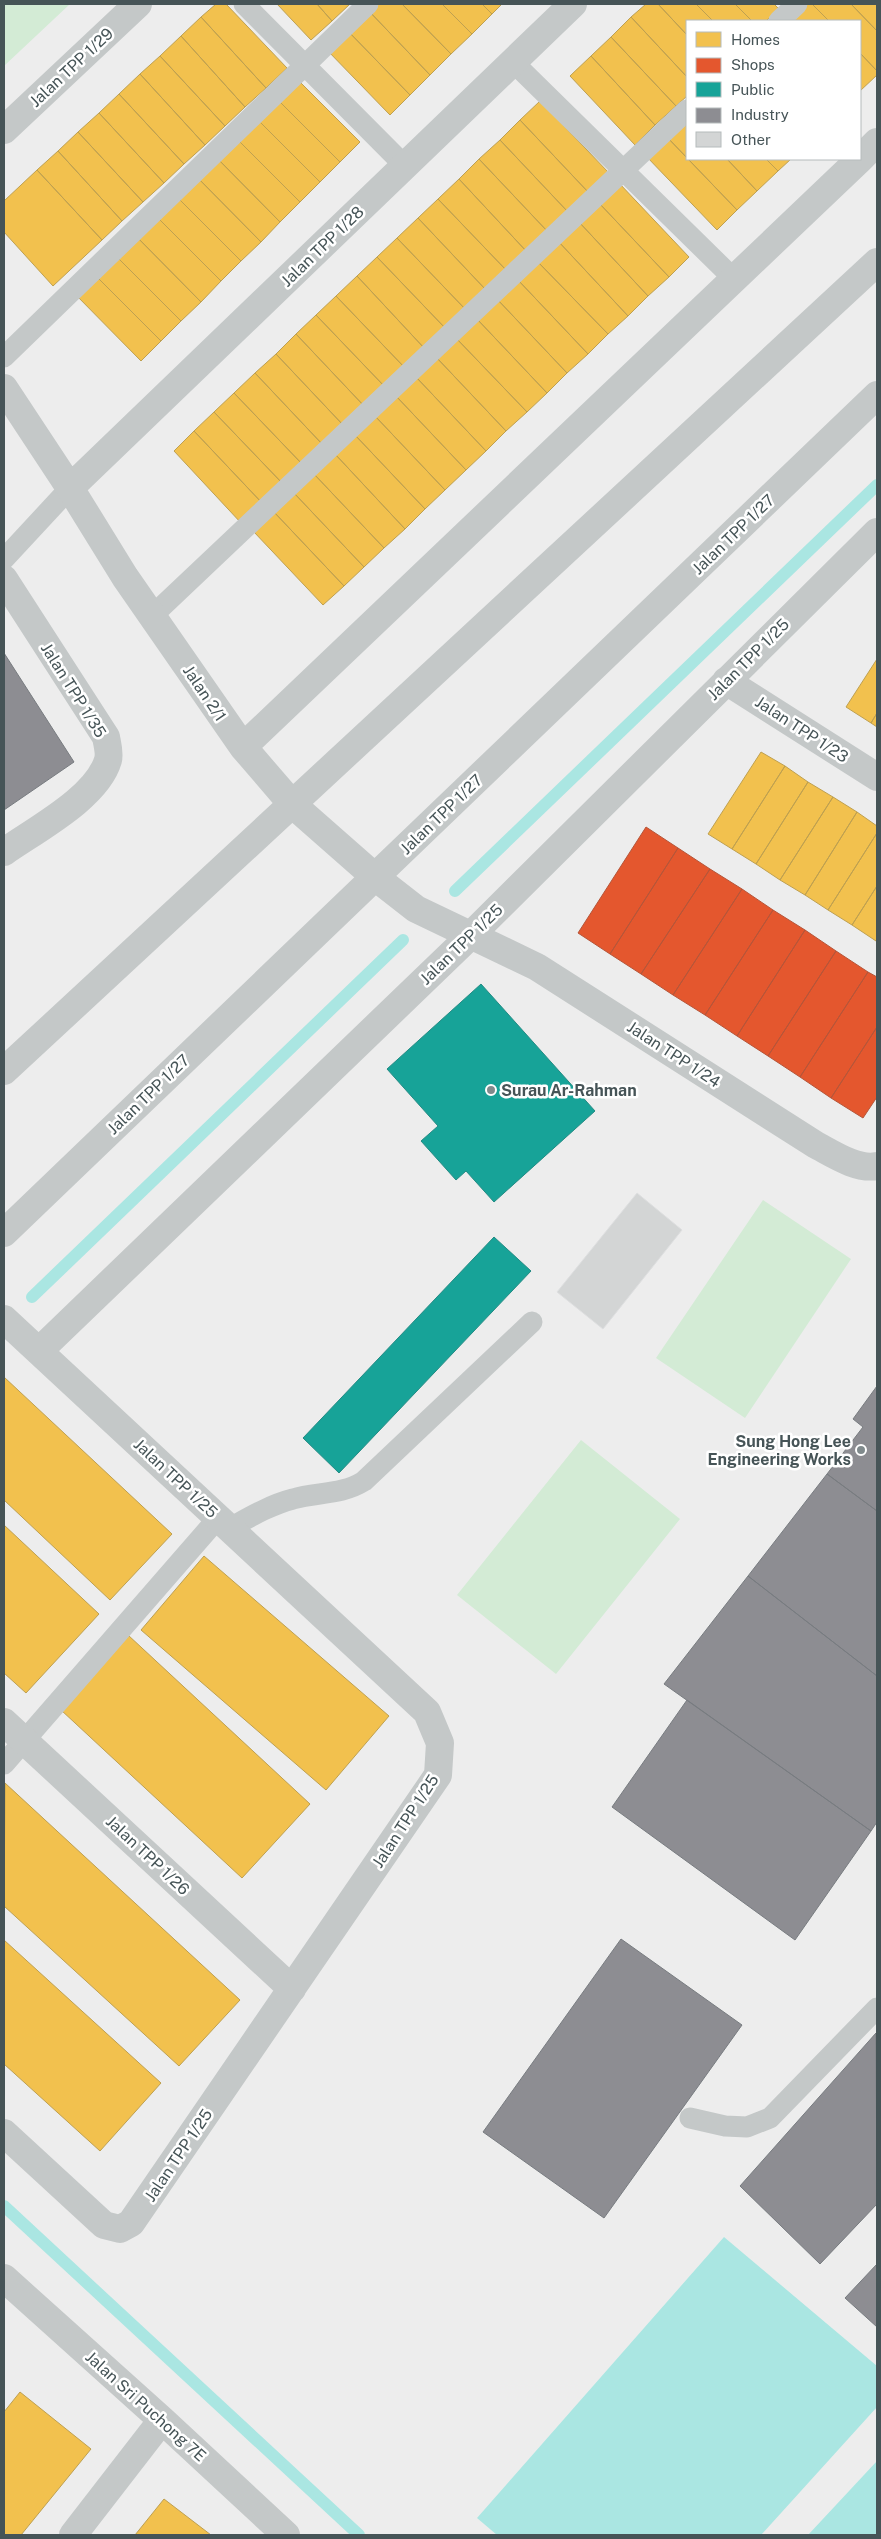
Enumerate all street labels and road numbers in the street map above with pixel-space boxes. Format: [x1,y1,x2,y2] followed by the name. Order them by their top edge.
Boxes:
[26,24,117,111] street label: Jalan TPP 1/29
[277,202,368,291] street label: Jalan TPP 1/28
[688,490,778,578] street label: Jalan TPP 1/27
[704,615,793,704] street label: Jalan TPP 1/25
[37,639,110,741] street label: Jalan TPP 1/35
[179,662,230,725] street label: Jalan 2/1
[752,692,852,767] street label: Jalan TPP 1/23
[396,770,486,858] street label: Jalan TPP 1/27
[416,900,507,989] street label: Jalan TPP 1/25
[624,1017,724,1092] street label: Jalan TPP 1/24
[103,1050,193,1138] street label: Jalan TPP 1/27
[130,1435,221,1522] street label: Jalan TPP 1/25
[368,1771,443,1872] street label: Jalan TPP 1/25
[102,1812,193,1899] street label: Jalan TPP 1/26
[140,2105,216,2205] street label: Jalan TPP 1/25
[82,2347,210,2465] street label: Jalan Sri Puchong 7E

